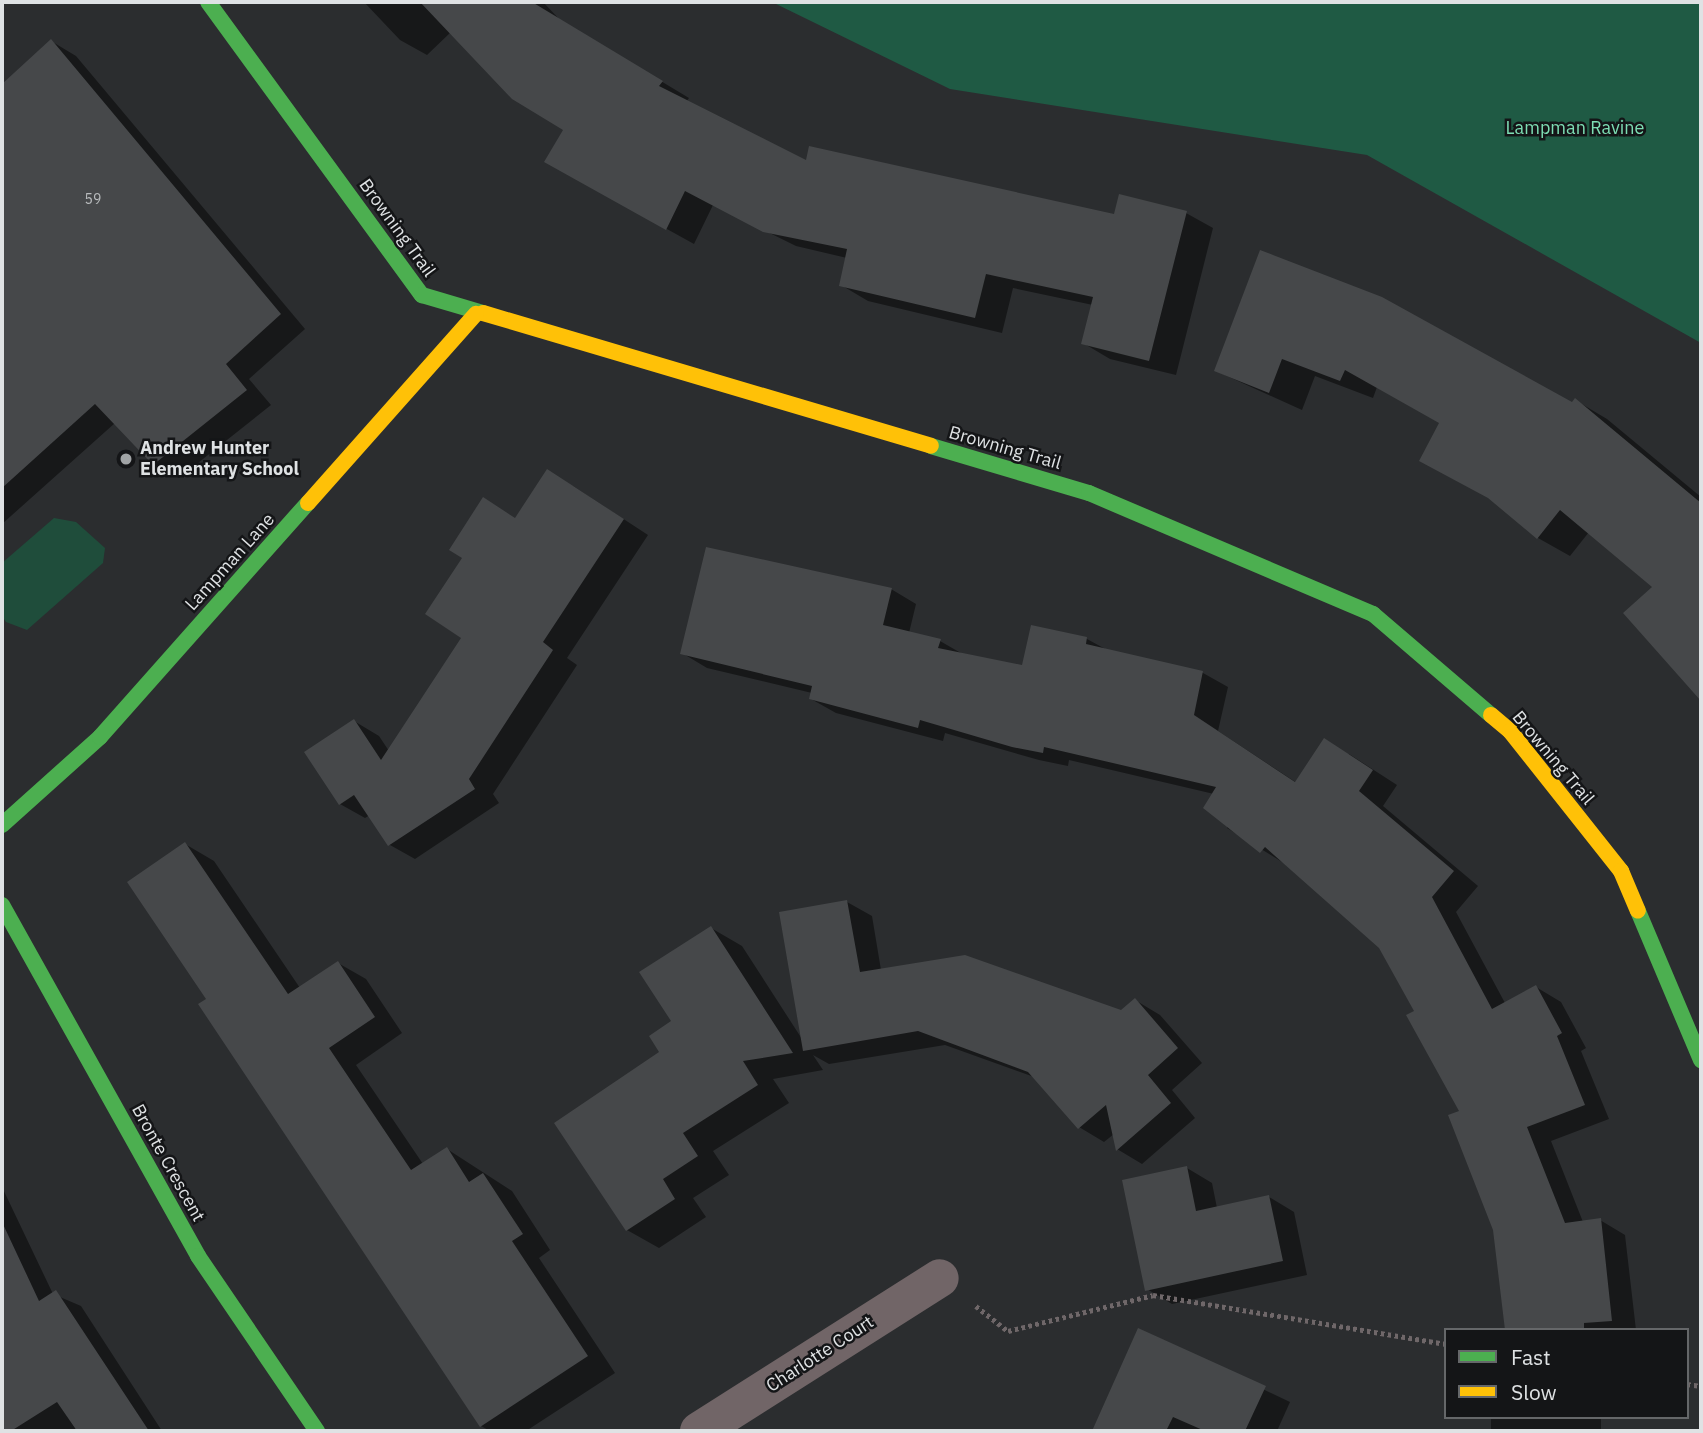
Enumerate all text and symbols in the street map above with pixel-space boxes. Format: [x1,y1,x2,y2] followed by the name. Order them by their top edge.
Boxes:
[1506,117,1644,139] park label: Lampman Ravine
[354,175,440,281] street label: Browning Trail
[85,191,101,207] house number: 59
[946,422,1064,474] street label: Browning Trail
[140,438,299,480] place label: Andrew Hunter Elementary School
[118,451,134,467] marker: Andrew Hunter Elementary School
[181,509,279,615] street label: Lampman Lane
[1508,707,1598,809] street label: Browning Trail
[127,1101,209,1225] street label: Bronte Crescent
[762,1311,878,1397] street label: Charlotte Court
[1444,1328,1689,1419] legend
[1511,1343,1551,1371] text: Fast
[1511,1378,1557,1406] text: Slow

